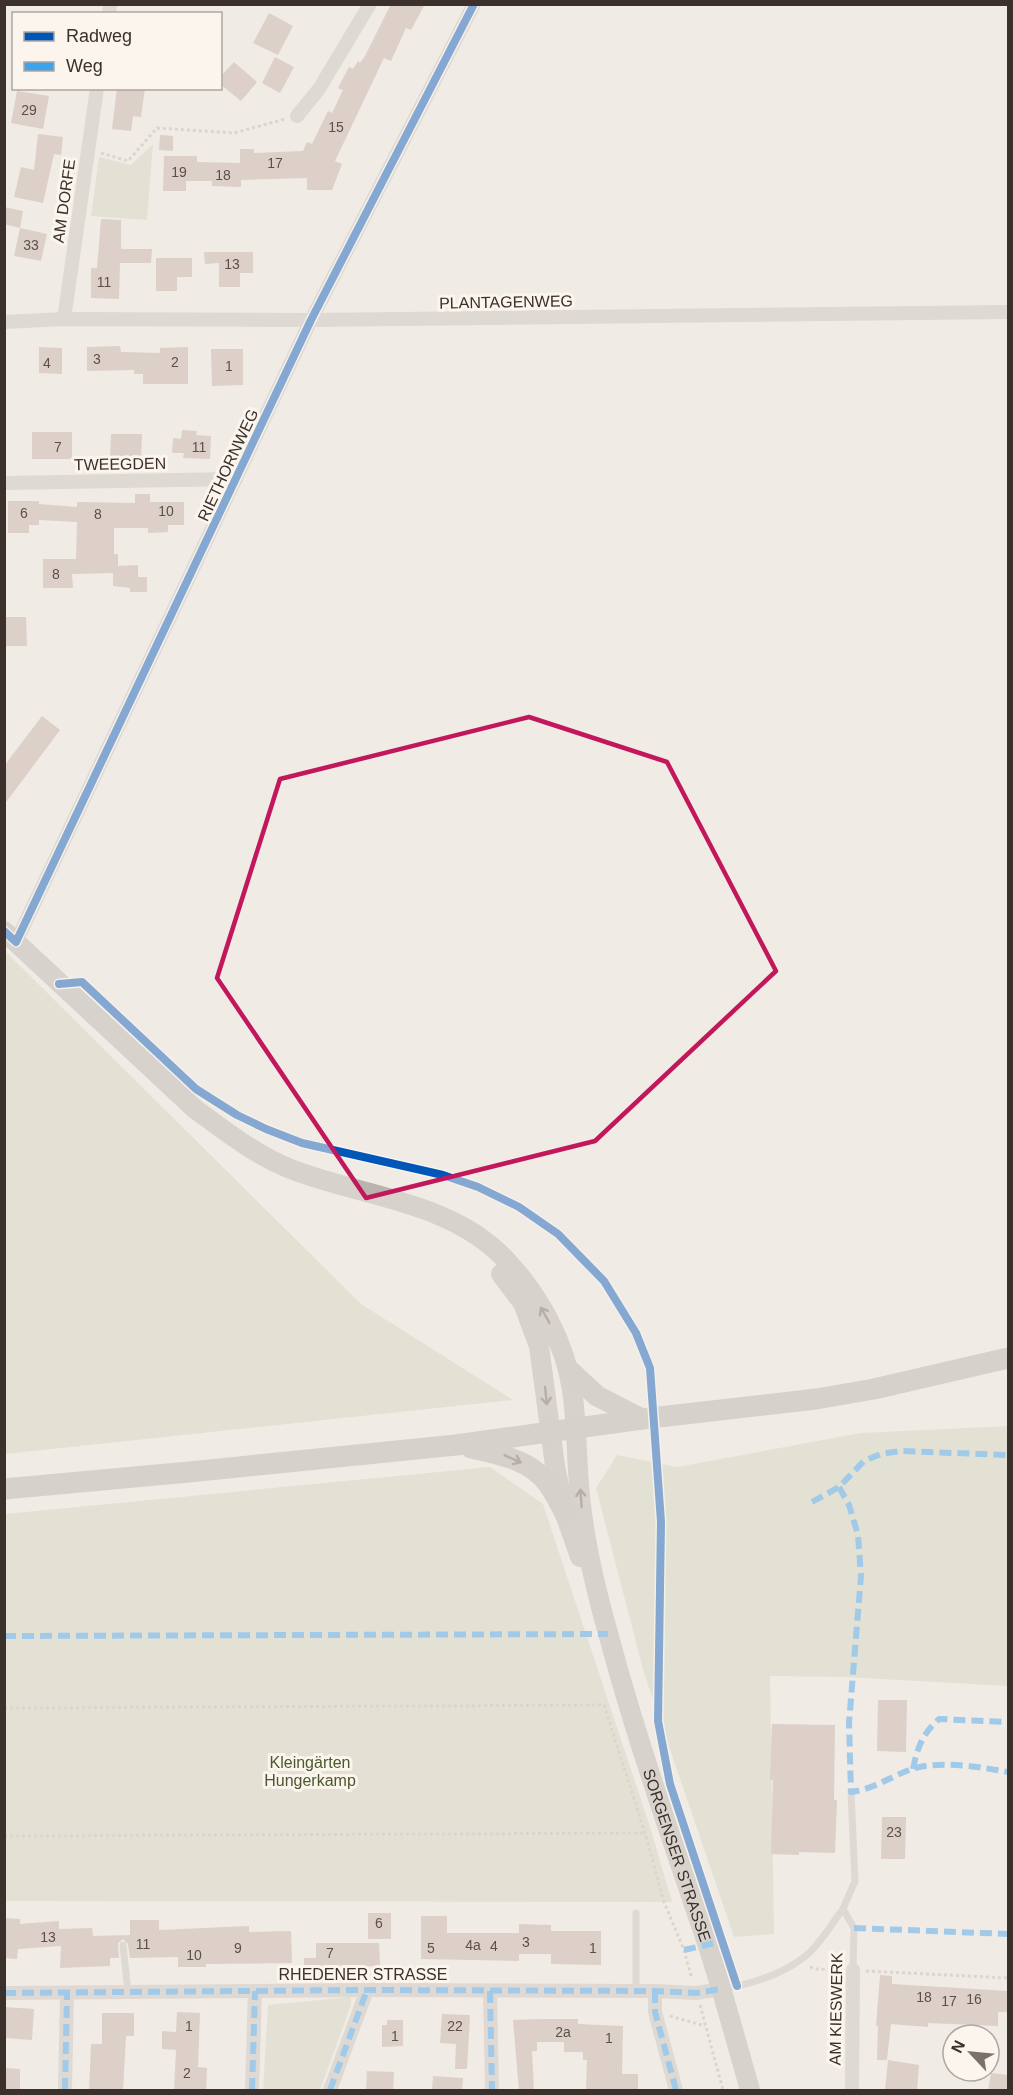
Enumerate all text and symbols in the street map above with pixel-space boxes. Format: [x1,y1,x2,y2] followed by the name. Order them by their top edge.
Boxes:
[12,12,222,90] legend
[66,26,132,46] text: Radweg
[66,56,103,76] text: Weg
[21,102,37,118] house number: 29
[328,119,344,135] house number: 15
[267,155,283,171] house number: 17
[50,158,78,244] street label: AM DORFE
[171,164,187,180] house number: 19
[215,167,231,183] house number: 18
[23,237,39,253] house number: 33
[224,256,240,272] house number: 13
[97,274,111,290] house number: 11
[439,292,573,312] street label: PLANTAGENWEG
[93,351,101,367] house number: 3
[171,354,179,370] house number: 2
[43,355,51,371] house number: 4
[225,358,233,374] house number: 1
[195,406,261,524] street label: RIETHORNWEG
[54,439,62,455] house number: 7
[192,439,206,455] house number: 11
[74,455,166,473] street label: TWEEGDEN
[158,503,174,519] house number: 10
[20,505,28,521] house number: 6
[94,506,102,522] house number: 8
[52,566,60,582] house number: 8
[539,1307,551,1324] one-way arrow
[541,1386,552,1406] one-way arrow
[503,1454,521,1465] one-way arrow
[575,1489,586,1509] one-way arrow
[264,1754,356,1789] park label: Kleingärten Hungerkamp
[640,1766,714,1944] street label: SORGENSER STRASSE
[886,1824,902,1840] house number: 23
[375,1915,383,1931] house number: 6
[40,1929,56,1945] house number: 13
[522,1934,530,1950] house number: 3
[136,1936,150,1952] house number: 11
[465,1937,481,1953] house number: 4a
[490,1938,498,1954] house number: 4
[234,1940,242,1956] house number: 9
[427,1940,435,1956] house number: 5
[589,1940,597,1956] house number: 1
[326,1945,334,1961] house number: 7
[186,1947,202,1963] house number: 10
[827,1952,845,2066] street label: AM KIESWERK
[279,1966,447,1983] street label: RHEDENER STRASSE
[916,1989,932,2005] house number: 18
[966,1991,982,2007] house number: 16
[941,1993,957,2009] house number: 17
[185,2018,193,2034] house number: 1
[447,2018,463,2034] house number: 22
[941,2023,1001,2083] north arrow
[555,2024,571,2040] house number: 2a
[391,2028,399,2044] house number: 1
[605,2030,613,2046] house number: 1
[948,2038,968,2056] text: N
[183,2065,191,2081] house number: 2

